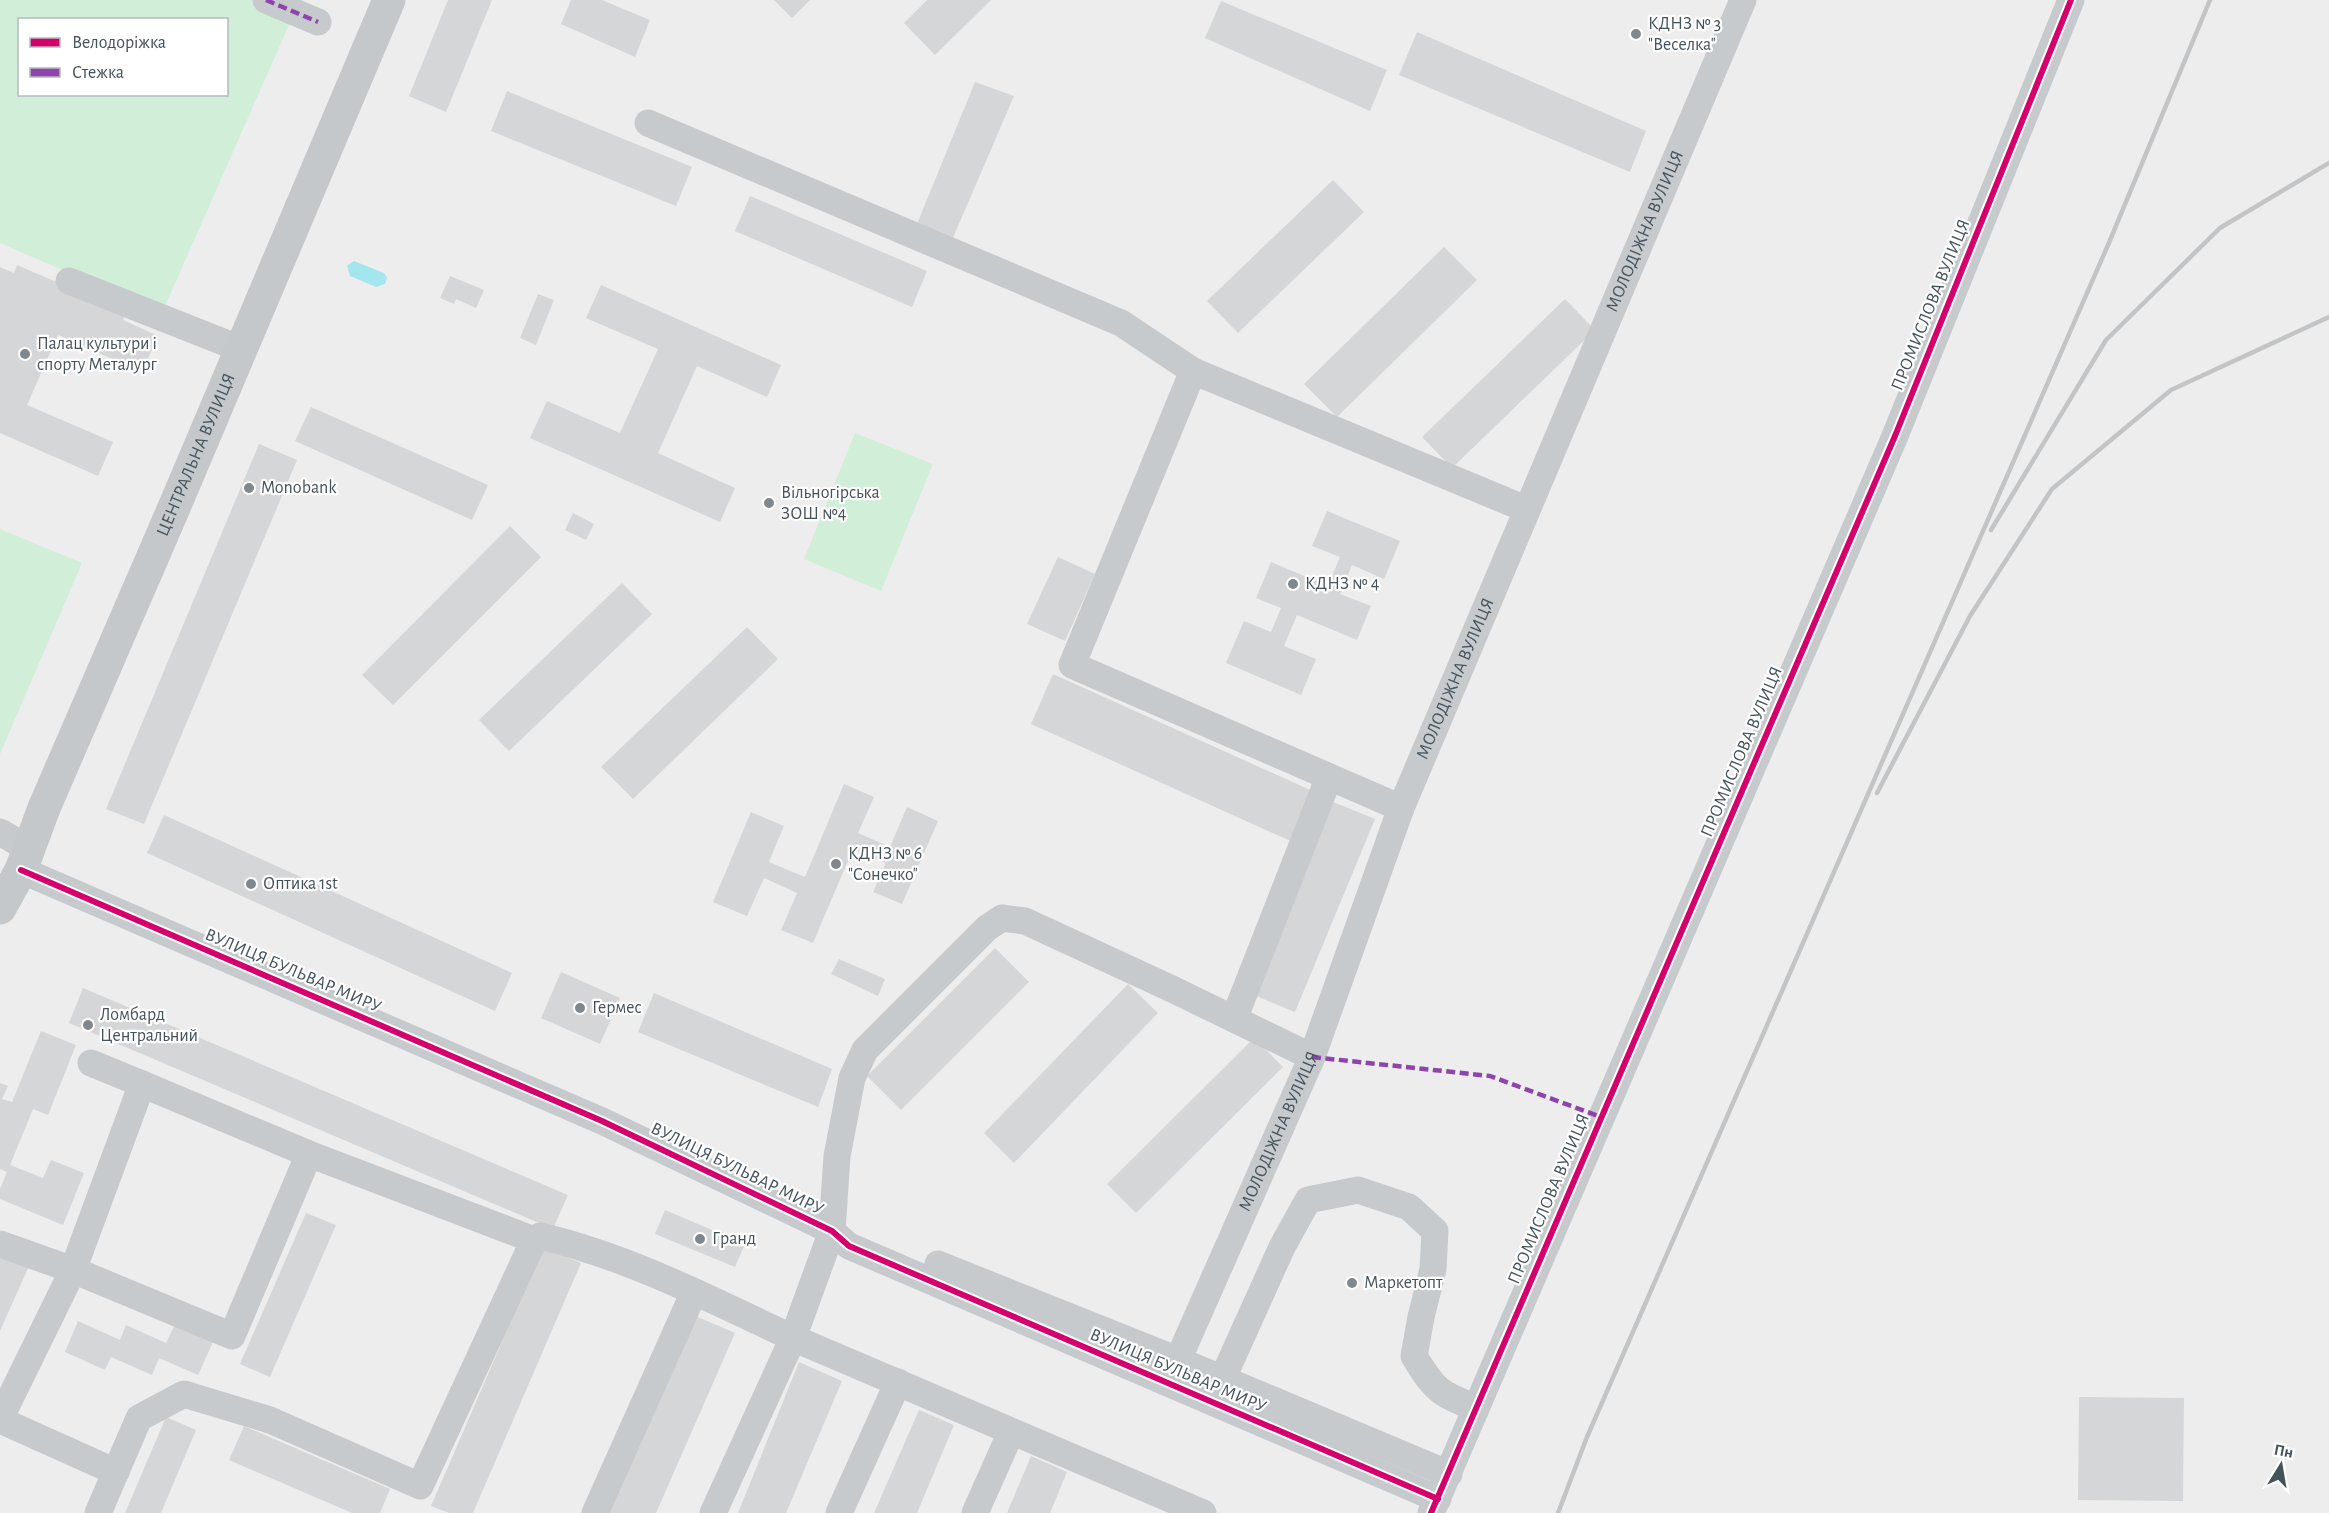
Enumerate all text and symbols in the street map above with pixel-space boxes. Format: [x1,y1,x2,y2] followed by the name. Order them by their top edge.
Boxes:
[1648,15,1721,54] place label: КДНЗ № 3 "Веселка"
[18,18,228,96] legend
[1629,27,1643,41] marker: КДНЗ № 3 "Веселка"
[72,34,166,52] text: Велодоріжка
[72,64,124,82] text: Стежка
[1603,148,1687,314] street label: МОЛОДІЖНА ВУЛИЦЯ
[1888,217,1974,393] street label: ПРОМИСЛОВА ВУЛИЦЯ
[37,335,157,374] place label: Палац культури і спорту Металург
[18,347,32,361] marker: Палац культури і спорту Металург
[154,371,239,539] street label: ЦЕНТРАЛЬНА ВУЛИЦЯ
[261,479,337,497] place label: Monobank
[242,481,256,495] marker: Monobank
[781,484,880,523] place label: Вільногірська ЗОШ №4
[762,496,776,510] marker: Вільногірська ЗОШ №4
[1305,575,1380,593] place label: КДНЗ № 4
[1286,577,1300,591] marker: КДНЗ № 4
[1414,596,1498,762] street label: МОЛОДІЖНА ВУЛИЦЯ
[1698,664,1786,840] street label: ПРОМИСЛОВА ВУЛИЦЯ
[848,845,922,884] place label: КДНЗ № 6 "Сонечко"
[829,857,843,871] marker: КДНЗ № 6 "Сонечко"
[263,875,338,893] place label: Оптика 1st
[244,877,258,891] marker: Оптика 1st
[202,926,384,1016] street label: ВУЛИЦЯ БУЛЬВАР МИРУ
[592,999,642,1017] place label: Гермес
[573,1001,587,1015] marker: Гермес
[100,1005,198,1045] place label: Ломбард Центральний
[81,1018,95,1032] marker: Ломбард Центральний
[1236,1049,1322,1214] street label: МОЛОДІЖНА ВУЛИЦЯ
[1505,1111,1593,1287] street label: ПРОМИСЛОВА ВУЛИЦЯ
[648,1119,826,1219] street label: ВУЛИЦЯ БУЛЬВАР МИРУ
[712,1230,756,1248] place label: Гранд
[693,1232,707,1246] marker: Гранд
[1364,1274,1443,1292] place label: Маркетопт
[1345,1276,1359,1290] marker: Маркетопт
[1087,1326,1269,1416] street label: ВУЛИЦЯ БУЛЬВАР МИРУ
[2251,1435,2311,1495] north arrow
[2273,1442,2295,1461] text: Пн

